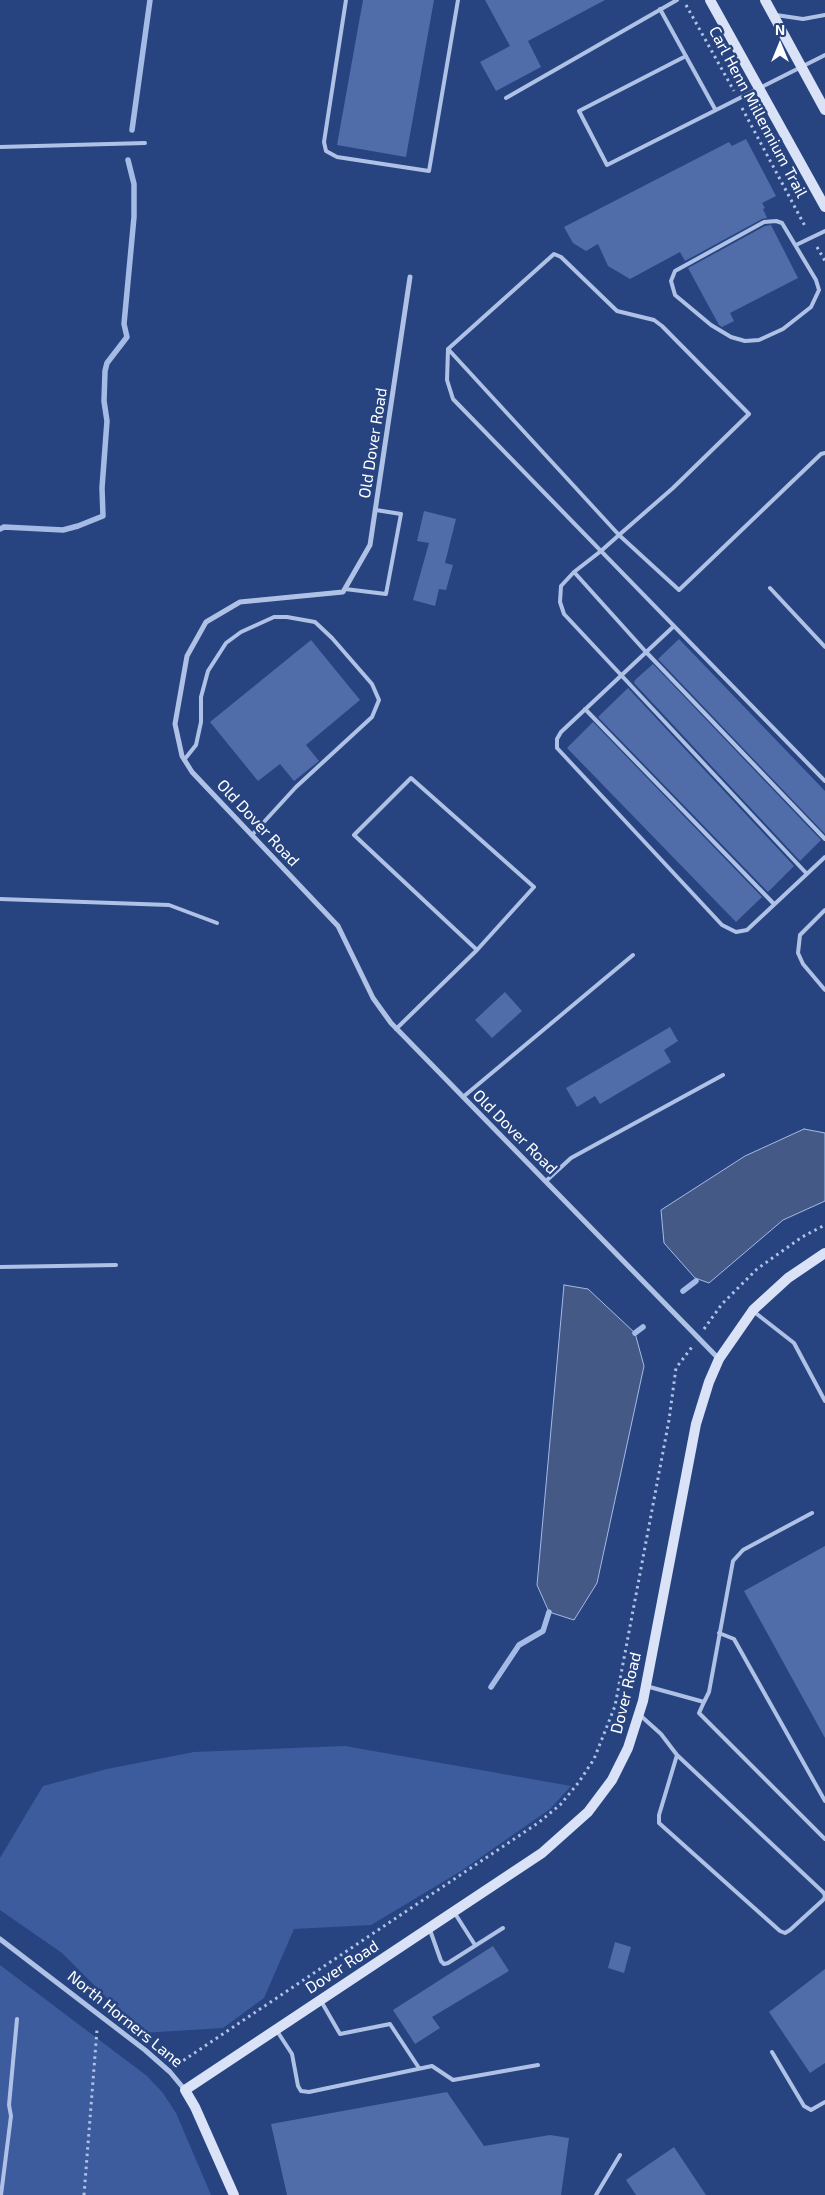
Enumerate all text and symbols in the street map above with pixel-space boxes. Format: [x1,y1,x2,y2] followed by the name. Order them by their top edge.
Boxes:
[755,20,805,70] north arrow
[775,21,785,38] text: N
[705,23,811,201] street label: Carl Henn Millennium Trail
[355,386,391,500] street label: Old Dover Road
[213,776,303,870] street label: Old Dover Road
[469,1086,561,1178] street label: Old Dover Road
[607,1650,645,1736] street label: Dover Road
[302,1936,382,1998] street label: Dover Road
[63,1967,187,2071] street label: North Horners Lane

